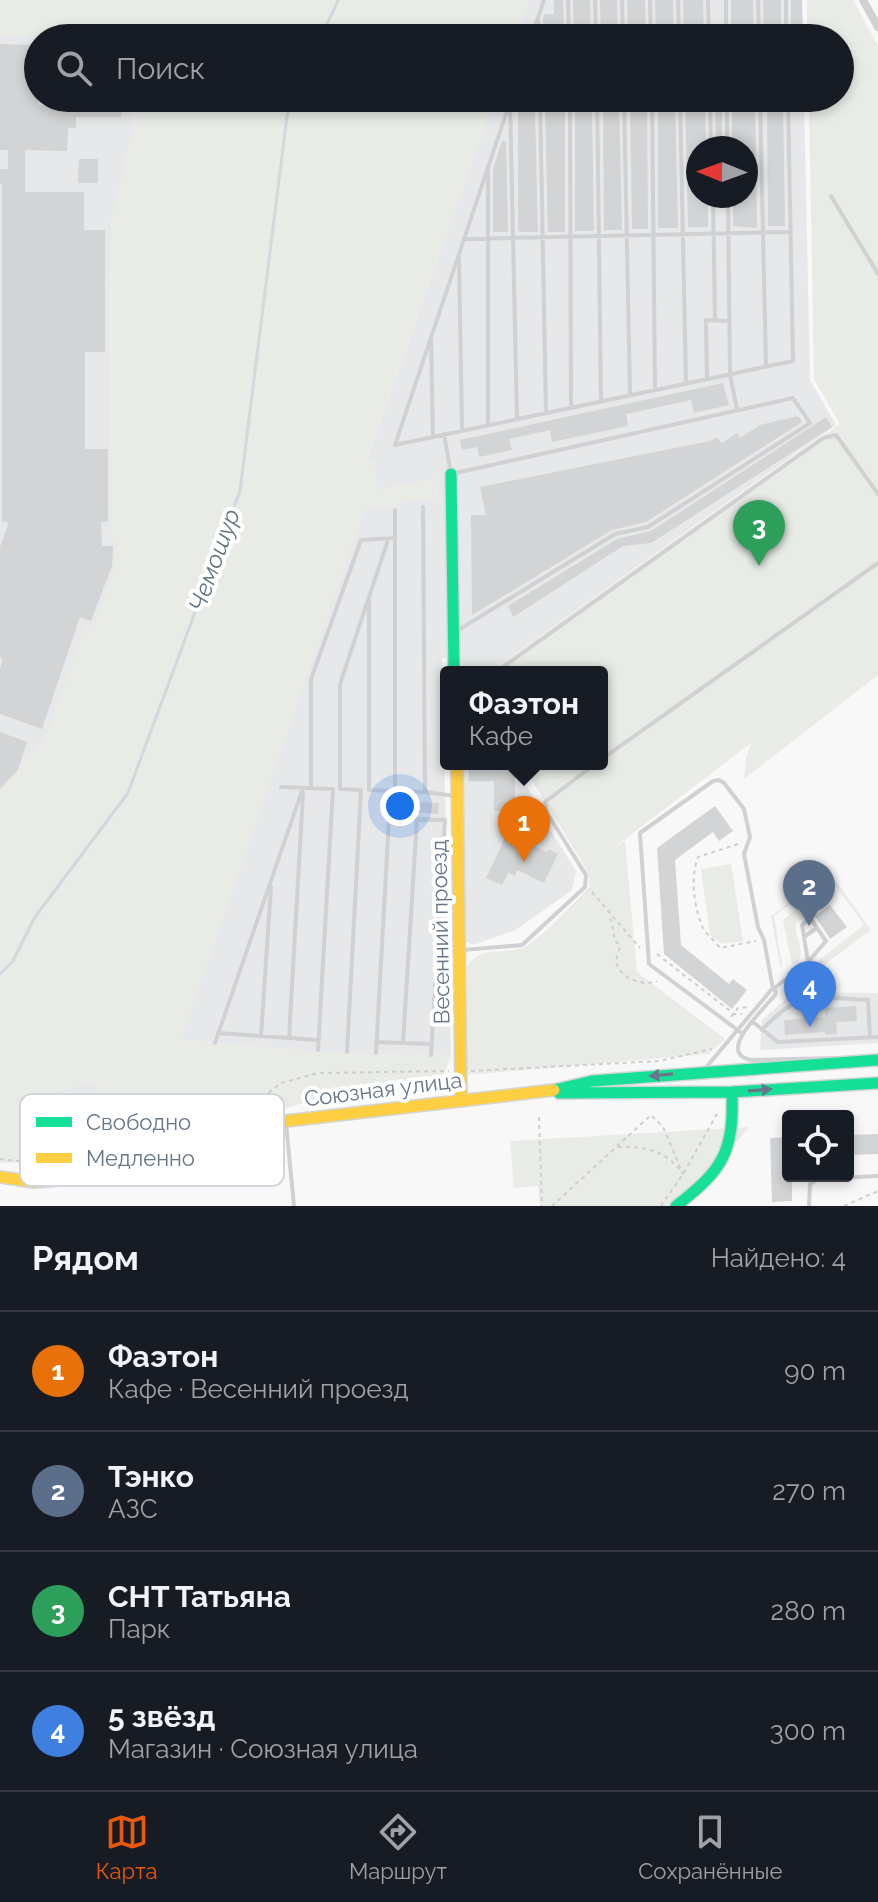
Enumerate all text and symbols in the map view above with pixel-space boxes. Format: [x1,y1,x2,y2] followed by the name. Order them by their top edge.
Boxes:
[24,24,854,112] search box
[52,46,96,90] icon: search
[116,51,205,86] text: Поиск
[686,136,758,208] north arrow
[733,500,785,566] pin: 3
[182,505,246,615] water label: Чемошур
[440,666,608,770] popup
[469,686,579,721] text: Фаэтон
[469,721,533,751] text: Кафе
[380,786,420,826] your location
[498,796,550,862] pin: 1
[425,839,455,1025] street label: Весенний проезд
[783,860,835,926] pin: 2
[784,961,836,1027] pin: 4
[303,1066,463,1112] street label: Союзная улица
[648,1069,673,1082] one-way arrow
[748,1083,773,1096] one-way arrow
[20,1094,284,1186] legend
[86,1109,191,1135] text: Свободно
[782,1110,854,1182] map controls
[782,1110,854,1182] button: locate
[86,1145,195,1171] text: Медленно
[32,1238,139,1278] text: Рядом
[711,1243,846,1273] text: Найдено: 4
[108,1339,218,1374] text: Фаэтон
[52,1356,64,1386] text: 1
[784,1356,846,1386] text: 90 m
[108,1374,409,1404] text: Кафе · Весенний проезд
[108,1459,194,1494] text: Тэнко
[51,1476,65,1506] text: 2
[772,1476,846,1506] text: 270 m
[108,1494,157,1524] text: АЗС
[108,1579,291,1614] text: СНТ Татьяна
[51,1596,65,1626] text: 3
[771,1596,846,1626] text: 280 m
[108,1614,170,1644] text: Парк
[108,1699,216,1734] text: 5 звёзд
[51,1716,65,1746] text: 4
[770,1716,846,1746] text: 300 m
[108,1734,418,1764] text: Магазин · Союзная улица
[96,1810,158,1884] tab: Карта
[349,1810,447,1884] tab: Маршрут
[638,1810,782,1884] tab: Сохранённые

